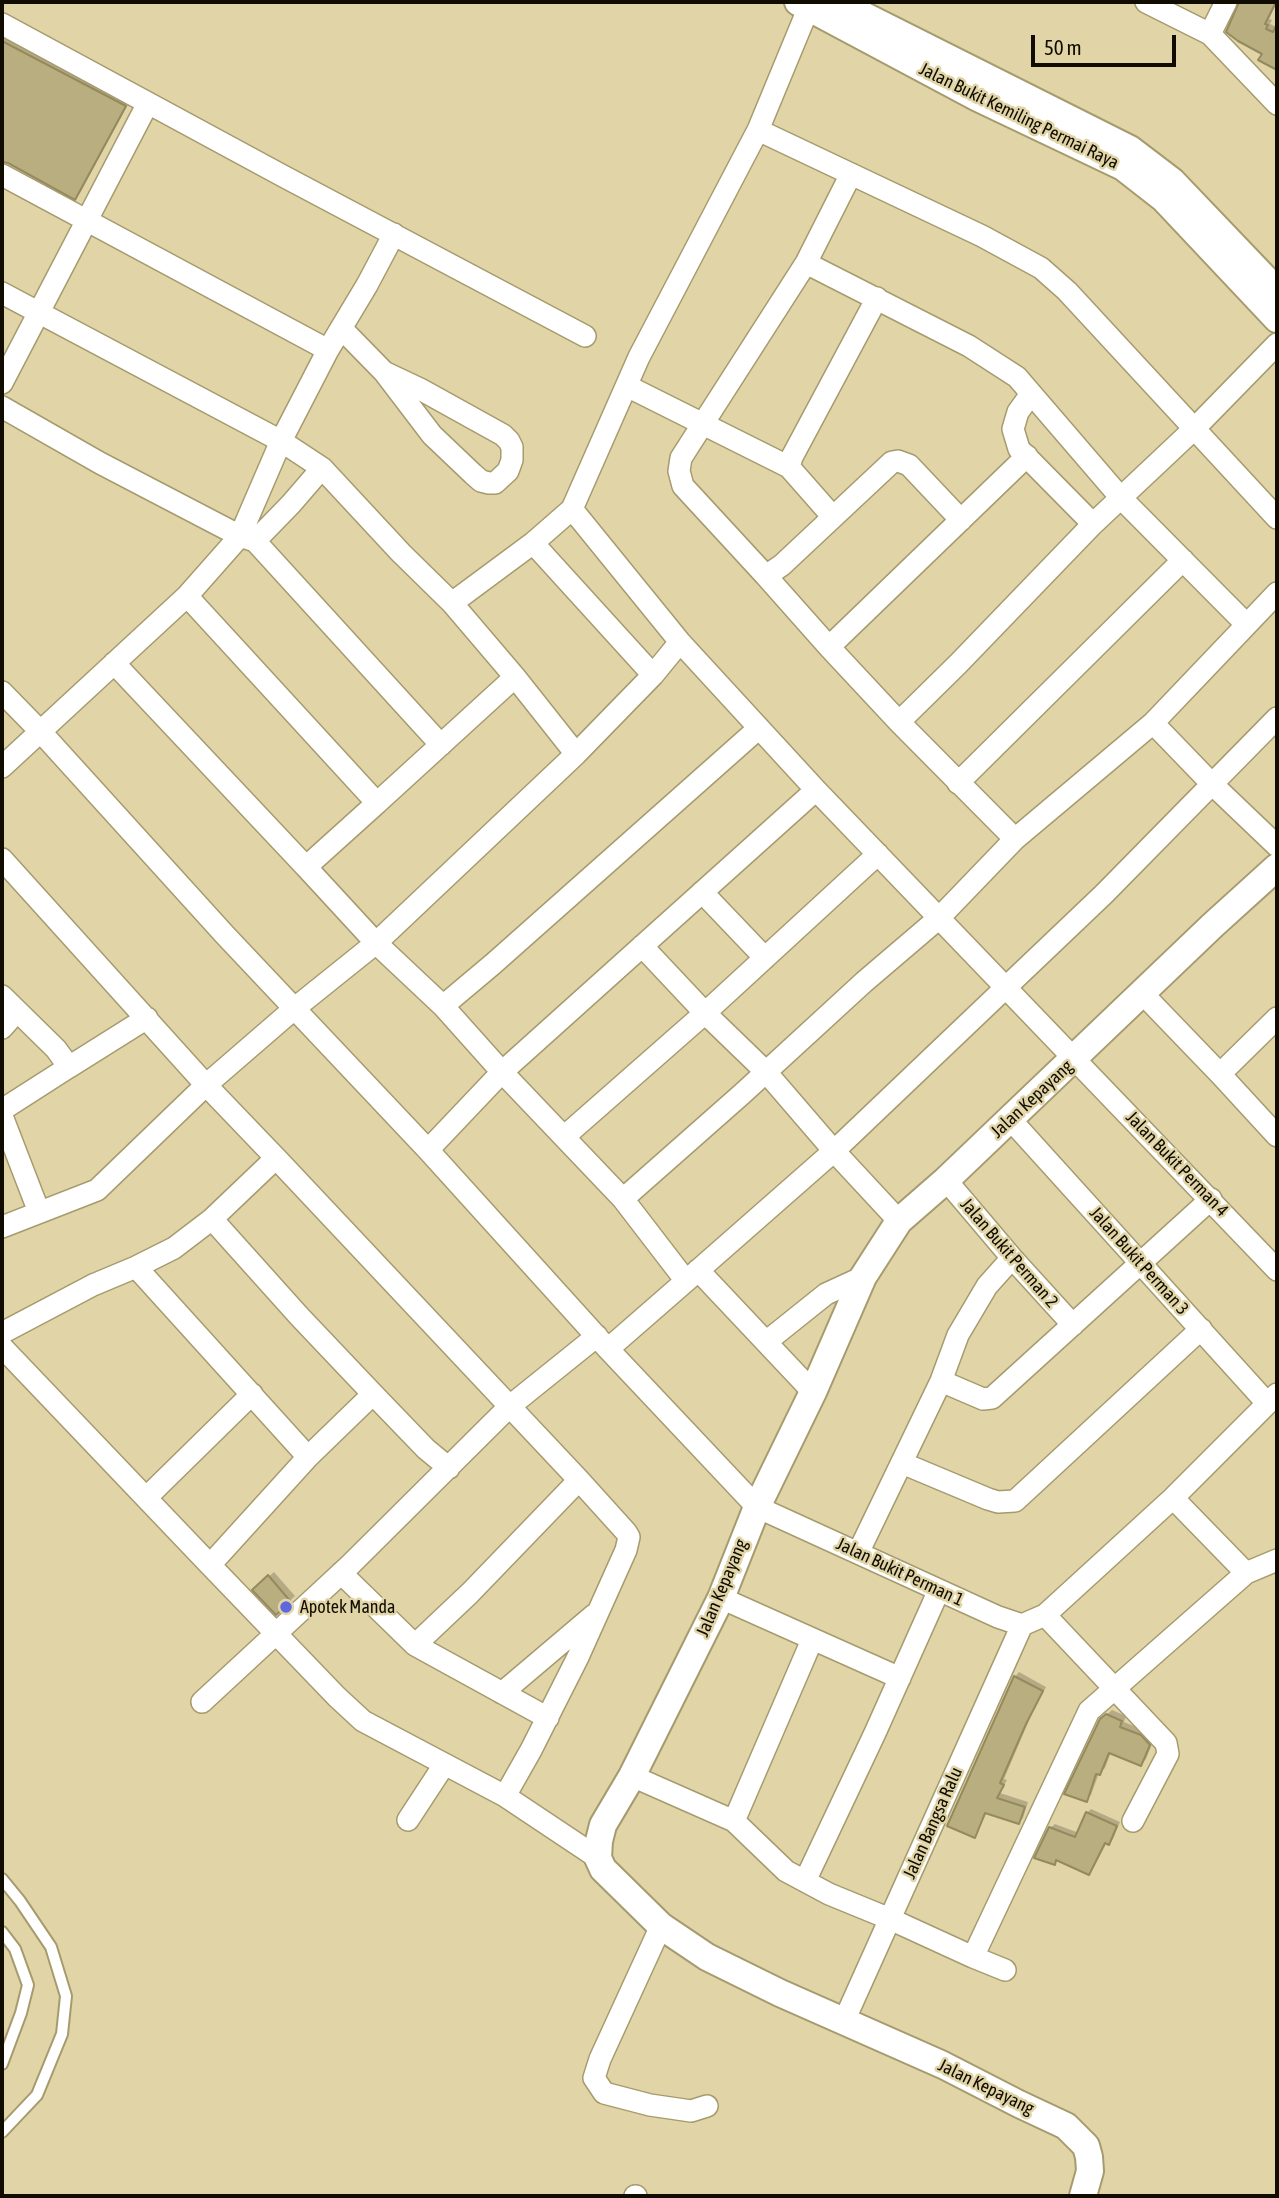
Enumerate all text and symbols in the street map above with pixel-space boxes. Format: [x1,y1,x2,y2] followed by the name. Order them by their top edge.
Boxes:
[1034,21,1179,65] scale bar
[1044,35,1082,59] text: 50 m
[916,58,1122,174] street label: Jalan Bukit Kemiling Permai Raya
[987,1056,1077,1142] street label: Jalan Kepayang
[1121,1107,1233,1221] street label: Jalan Bukit Perman 4
[956,1194,1062,1312] street label: Jalan Bukit Perman 2
[1085,1203,1193,1319] street label: Jalan Bukit Perman 3
[833,1533,967,1611] street label: Jalan Bukit Perman 1
[692,1536,752,1640] street label: Jalan Kepayang
[300,1596,395,1618] place label: Apotek Manda
[278,1599,294,1615] marker: Apotek Manda
[899,1764,967,1882] street label: Jalan Bangsa Ralu
[934,2054,1038,2120] street label: Jalan Kepayang

